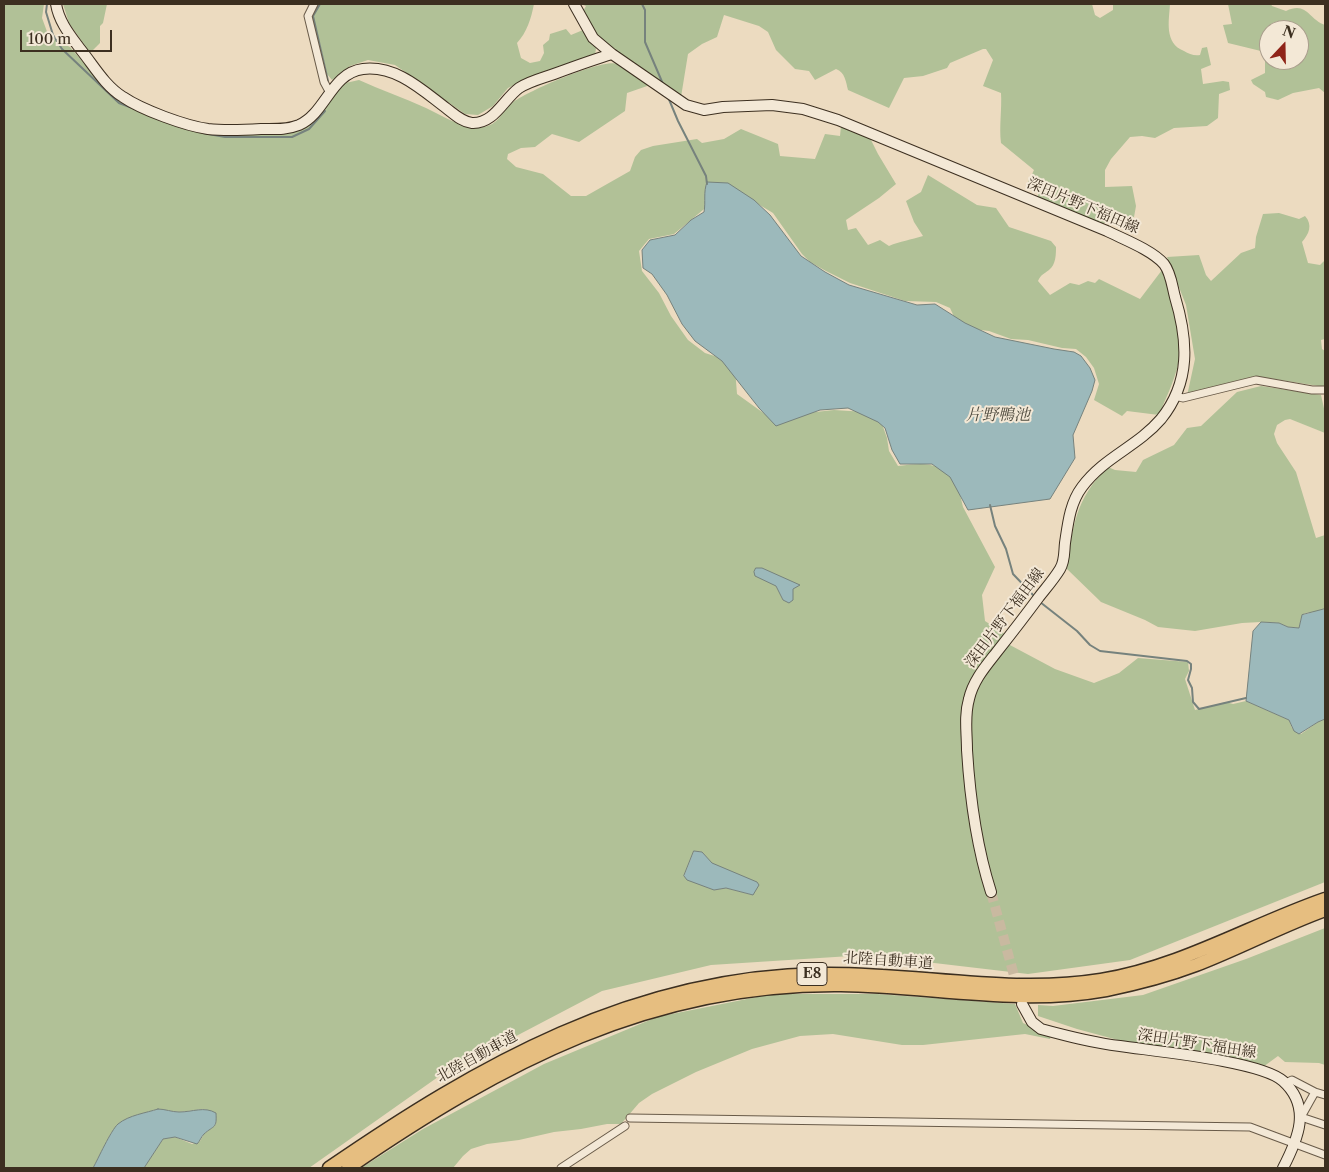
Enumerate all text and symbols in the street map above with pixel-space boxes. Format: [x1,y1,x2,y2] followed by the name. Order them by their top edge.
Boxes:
[22,20,115,52] scale bar
[1259,20,1309,70] north arrow
[1280,21,1298,43] text: N
[28,29,71,48] text: 100 m
[1024,174,1142,238] street label: 深田片野下福田線
[966,405,1030,425] water label: 片野鴨池
[962,565,1048,671] street label: 深田片野下福田線
[842,949,934,973] street label: 北陸自動車道
[797,962,827,986] road number: E8
[1136,1026,1258,1062] street label: 深田片野下福田線
[433,1027,521,1087] street label: 北陸自動車道

